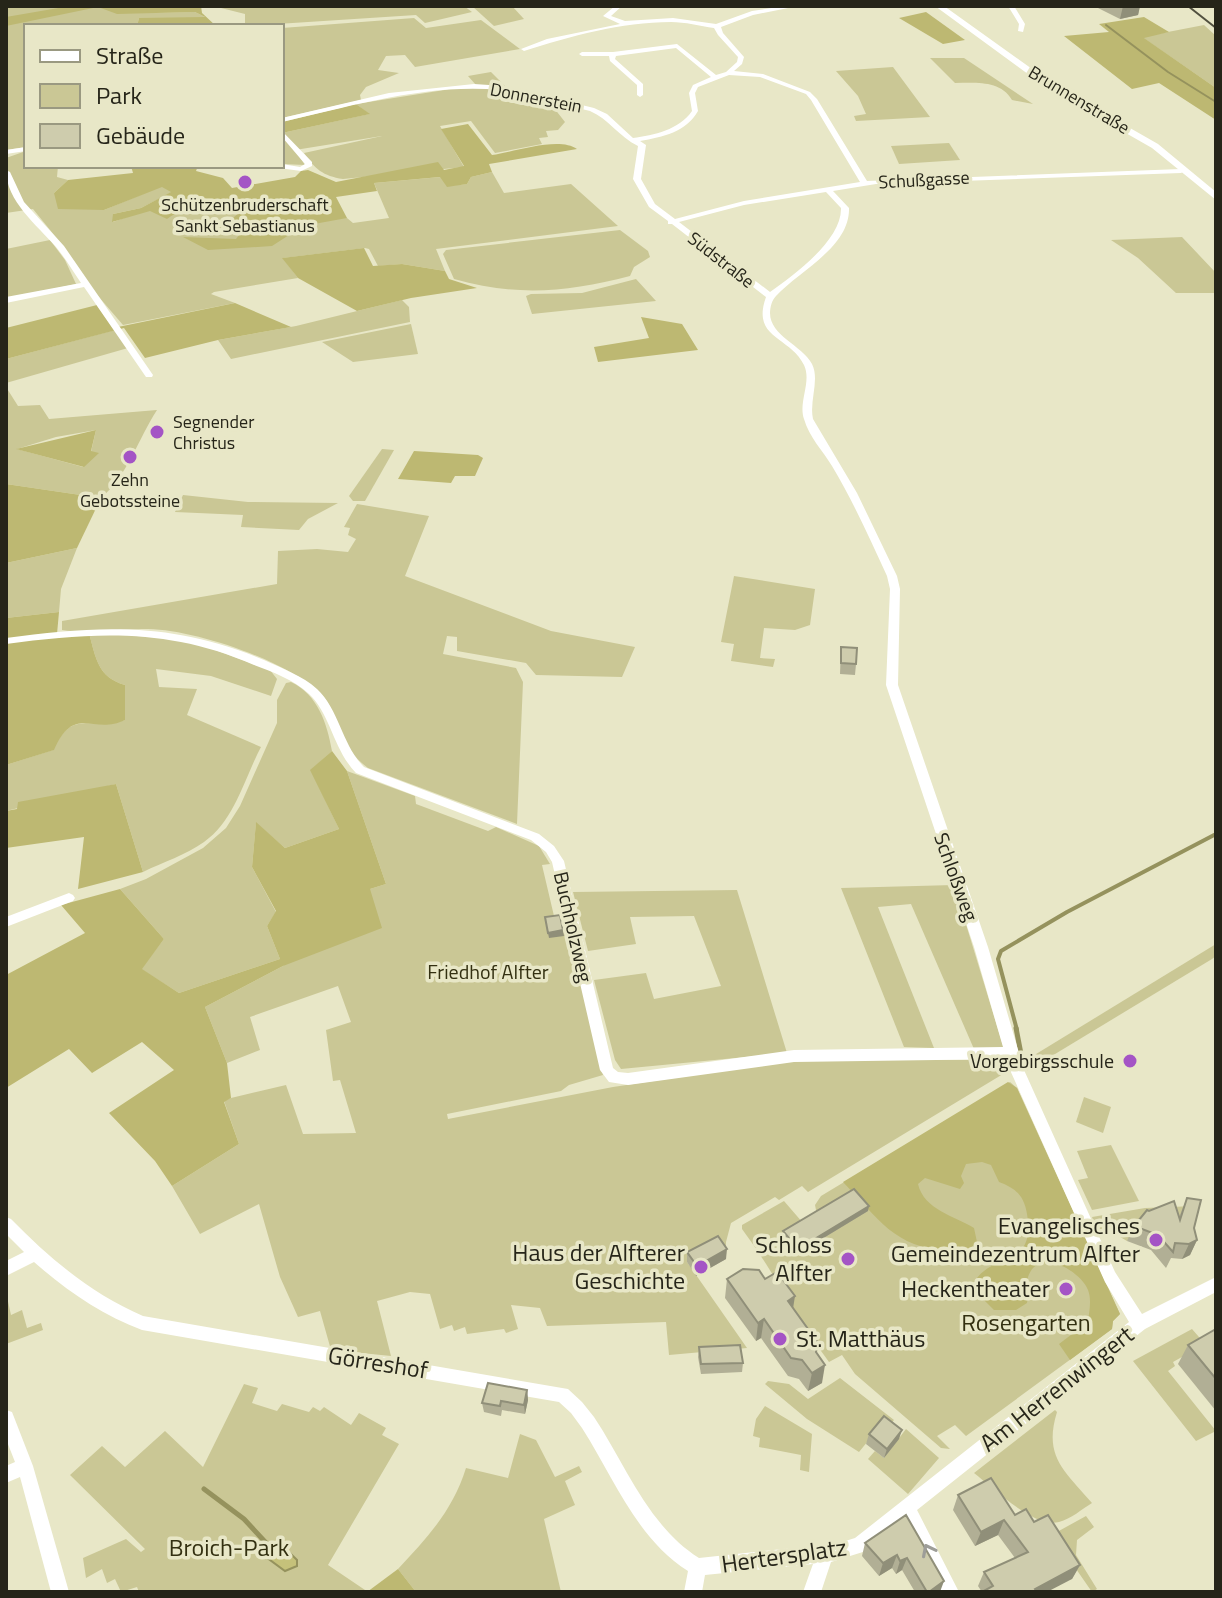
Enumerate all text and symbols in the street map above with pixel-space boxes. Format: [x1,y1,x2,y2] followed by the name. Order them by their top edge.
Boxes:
[24,24,284,168] legend
[96,37,163,73] text: Straße
[1023,59,1135,141] street label: Brunnenstraße
[488,75,584,120] street label: Donnerstein
[96,77,142,113] text: Park
[96,117,185,153] text: Gebäude
[878,164,970,195] street label: Schußgasse
[236,173,254,191] marker: Schützenbruderschaft Sankt Sebastianus
[161,191,329,239] place label: Schützenbruderschaft Sankt Sebastianus
[682,225,760,294] street label: Südstraße
[173,408,254,456] place label: Segnender Christus
[148,423,166,441] marker: Segnender Christus
[121,448,139,466] marker: Zehn Gebotssteine
[80,466,180,514] place label: Zehn Gebotssteine
[926,828,987,925] street label: Schloßweg
[546,868,601,985] street label: Buchholzweg
[427,956,549,987] park label: Friedhof Alfter
[970,1045,1114,1076] place label: Vorgebirgsschule
[1121,1052,1139,1070] marker: Vorgebirgsschule
[891,1207,1140,1271] place label: Evangelisches Gemeindezentrum Alfter
[755,1226,832,1290] place label: Schloss Alfter
[1147,1231,1165,1249] marker: Evangelisches Gemeindezentrum Alfter
[512,1234,685,1298] place label: Haus der Alfterer Geschichte
[839,1250,857,1268] marker: Schloss Alfter
[692,1258,710,1276] marker: Haus der Alfterer Geschichte
[901,1270,1050,1306] place label: Heckentheater
[1057,1280,1075,1298] marker: Heckentheater
[961,1304,1091,1340] park label: Rosengarten
[972,1316,1141,1460] street label: Am Herrenwingert
[796,1320,926,1356] place label: St. Matthäus
[771,1330,789,1348] marker: St. Matthäus
[326,1336,431,1388] street label: Görreshof
[719,1528,849,1582] street label: Hertersplatz
[169,1529,290,1565] park label: Broich-Park
[923,1544,938,1559] one-way arrow

